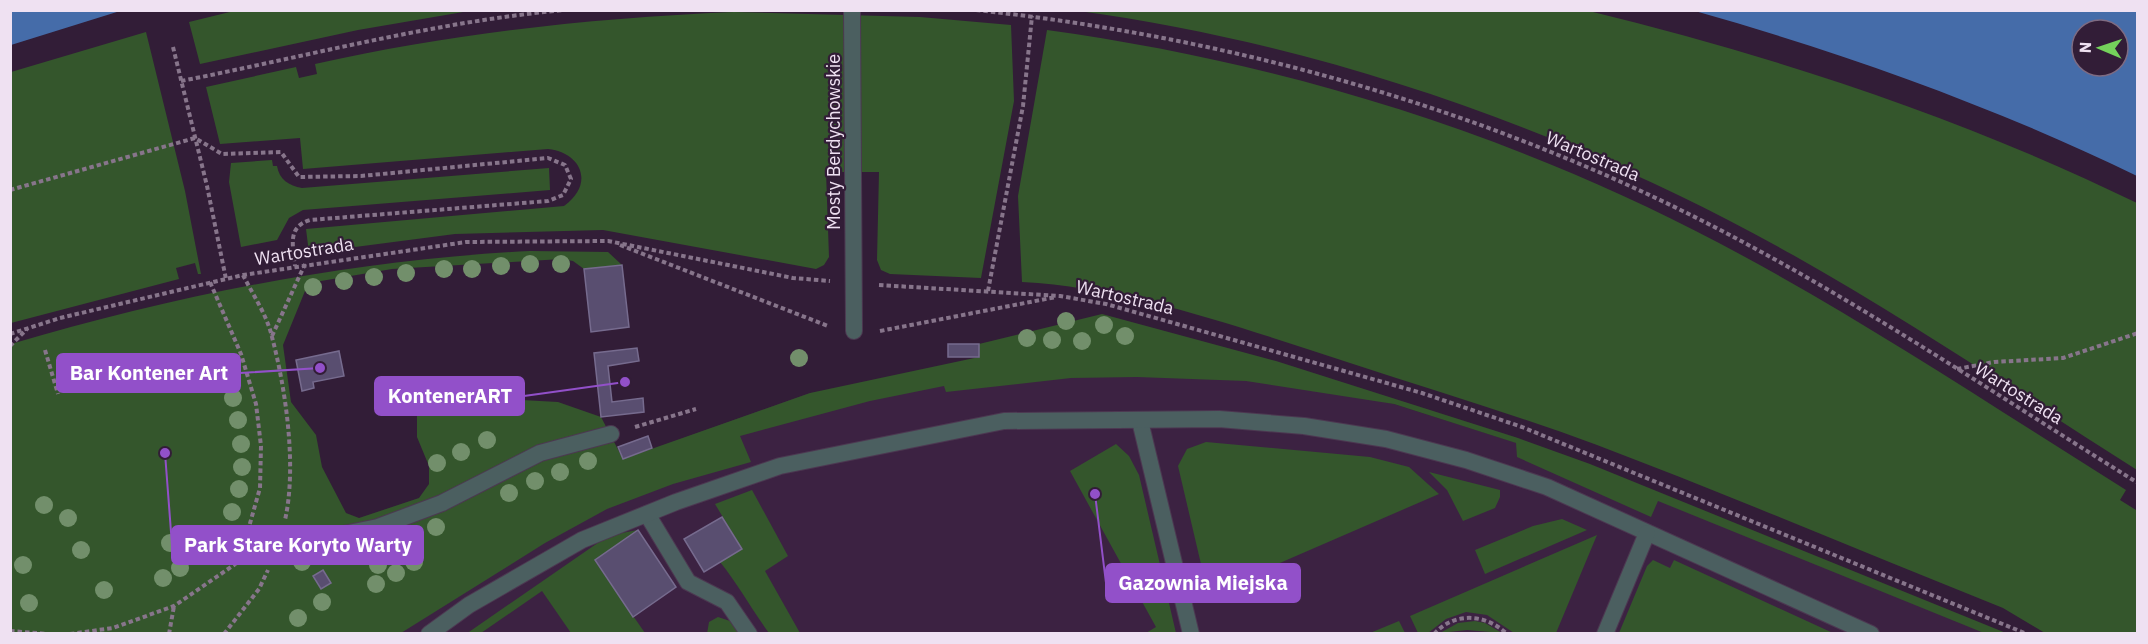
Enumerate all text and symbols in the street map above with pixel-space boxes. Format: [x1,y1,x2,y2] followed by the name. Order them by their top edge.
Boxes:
[2070,18,2130,78] north arrow
[2075,41,2095,54] text: N
[822,54,845,230] street label: Mosty Berdychowskie
[1543,126,1644,186] street label: Wartostrada
[253,232,355,270] street label: Wartostrada
[1074,275,1176,319] street label: Wartostrada
[57,354,240,392] callout: Bar Kontener Art
[1971,357,2068,429] street label: Wartostrada
[70,359,228,386] text: Bar Kontener Art
[375,377,524,415] callout: KontenerART
[388,382,512,409] text: KontenerART
[172,526,423,564] callout: Park Stare Koryto Warty
[184,531,412,558] text: Park Stare Koryto Warty
[1106,564,1300,602] callout: Gazownia Miejska
[1118,569,1288,596] text: Gazownia Miejska

